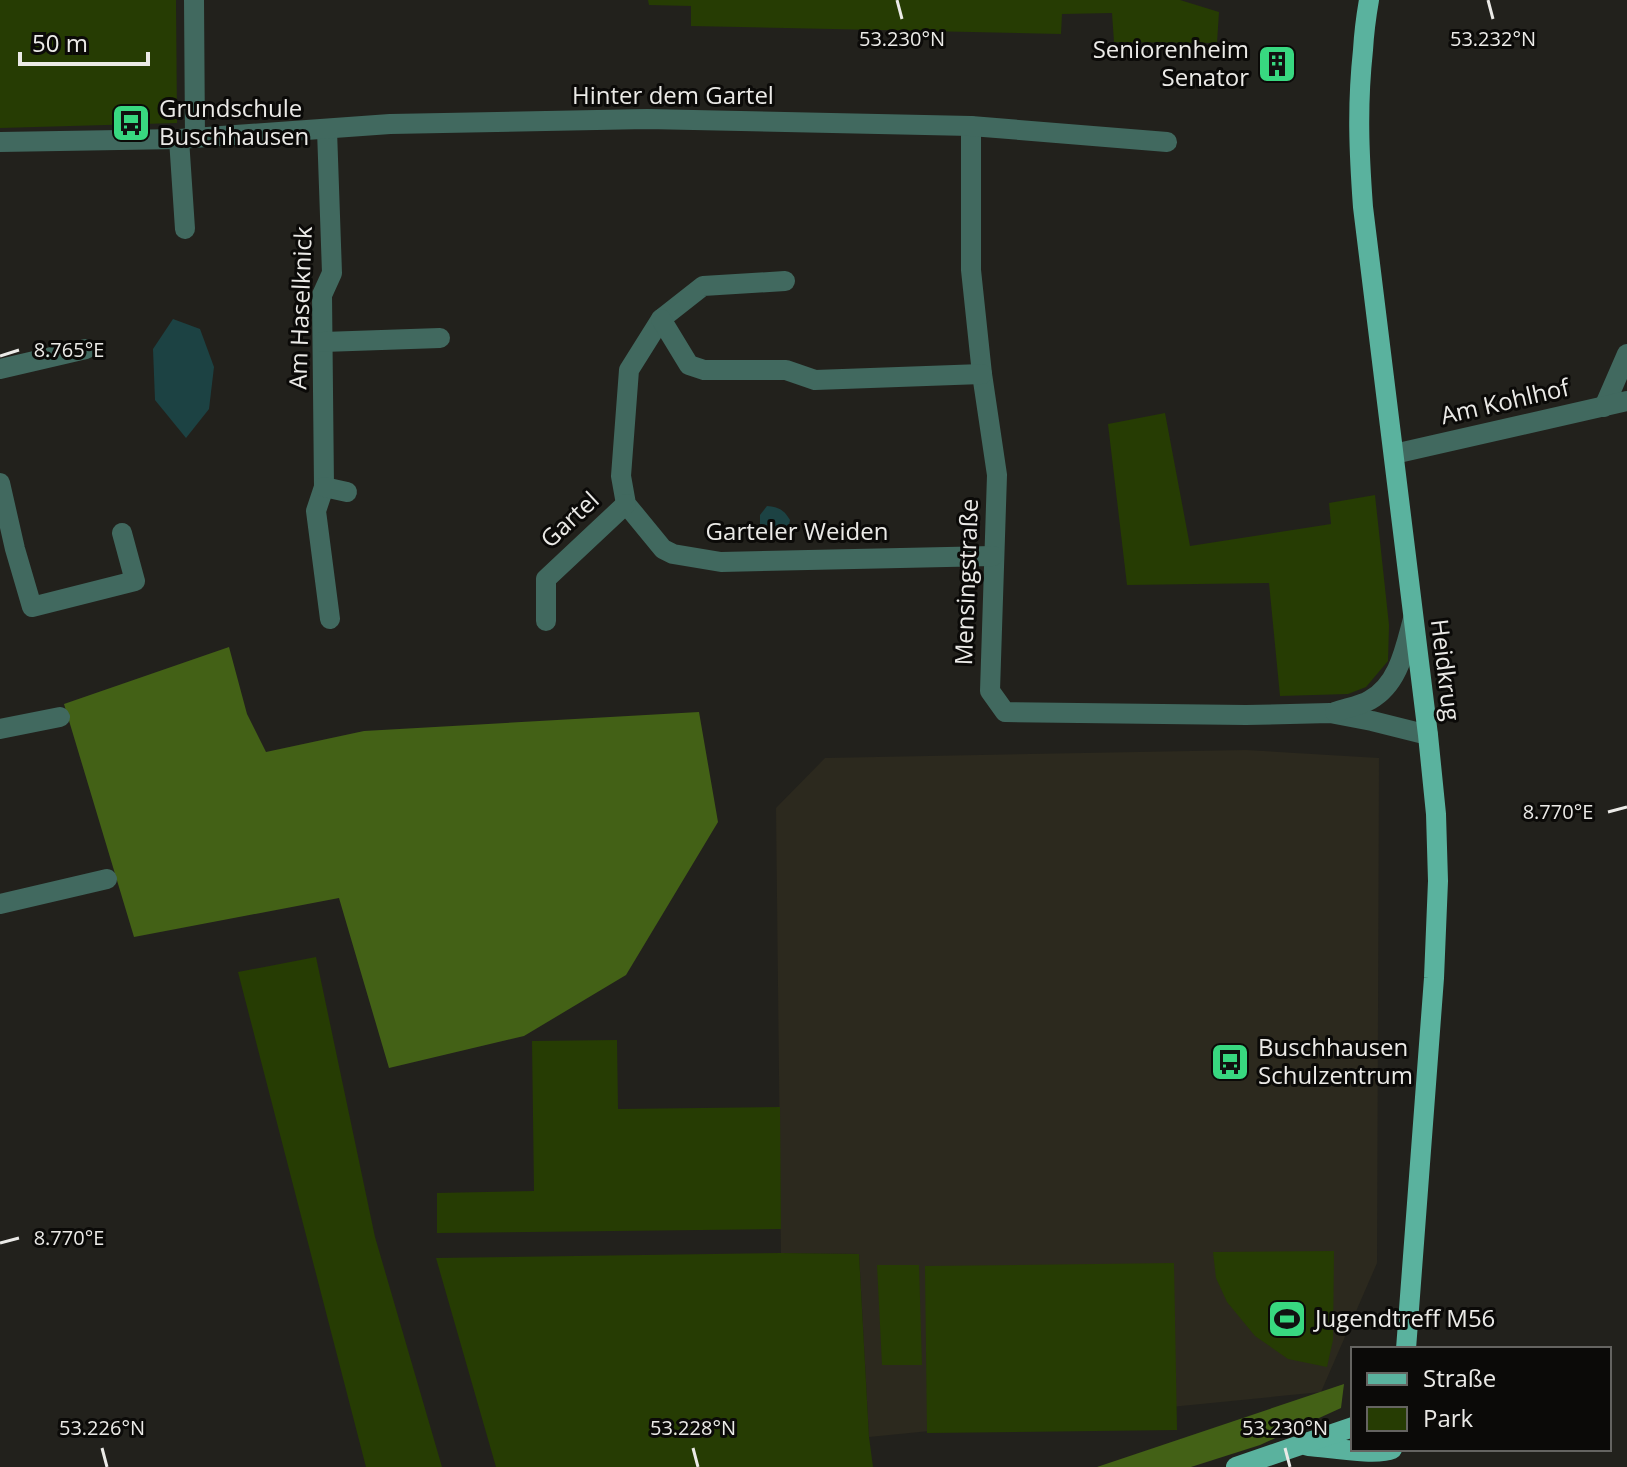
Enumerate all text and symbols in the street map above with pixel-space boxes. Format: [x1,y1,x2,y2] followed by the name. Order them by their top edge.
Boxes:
[20,16,148,66] scale bar
[859,25,945,52] text: 53.230°N
[1450,25,1536,52] text: 53.232°N
[32,26,88,59] text: 50 m
[1093,32,1249,93] place label: Seniorenheim Senator
[1256,43,1298,85] building icon: Seniorenheim Senator
[572,78,774,111] street label: Hinter dem Gartel
[159,91,309,152] place label: Grundschule Buschhausen
[110,102,152,144] bus stop icon: Grundschule Buschhausen
[280,225,319,390] street label: Am Haselknick
[34,336,104,363] text: 8.765°E
[1437,369,1574,431] street label: Am Kohlhof
[533,483,605,554] street label: Gartel
[946,498,985,666] street label: Mensingstraße
[706,514,888,547] street label: Garteler Weiden
[1424,617,1469,722] street label: Heidkrug
[1523,798,1593,825] text: 8.770°E
[1258,1030,1413,1091] place label: Buschhausen Schulzentrum
[1209,1041,1251,1083] bus stop icon: Buschhausen Schulzentrum
[34,1224,104,1251] text: 8.770°E
[1266,1298,1308,1340] sports icon: Jugendtreff M56
[1313,1301,1495,1334] place label: Jugendtreff M56
[1351,1347,1611,1451] legend
[1423,1361,1496,1394] text: Straße
[1423,1401,1474,1434] text: Park
[59,1414,145,1441] text: 53.226°N
[650,1414,736,1441] text: 53.228°N
[1242,1414,1328,1441] text: 53.230°N

